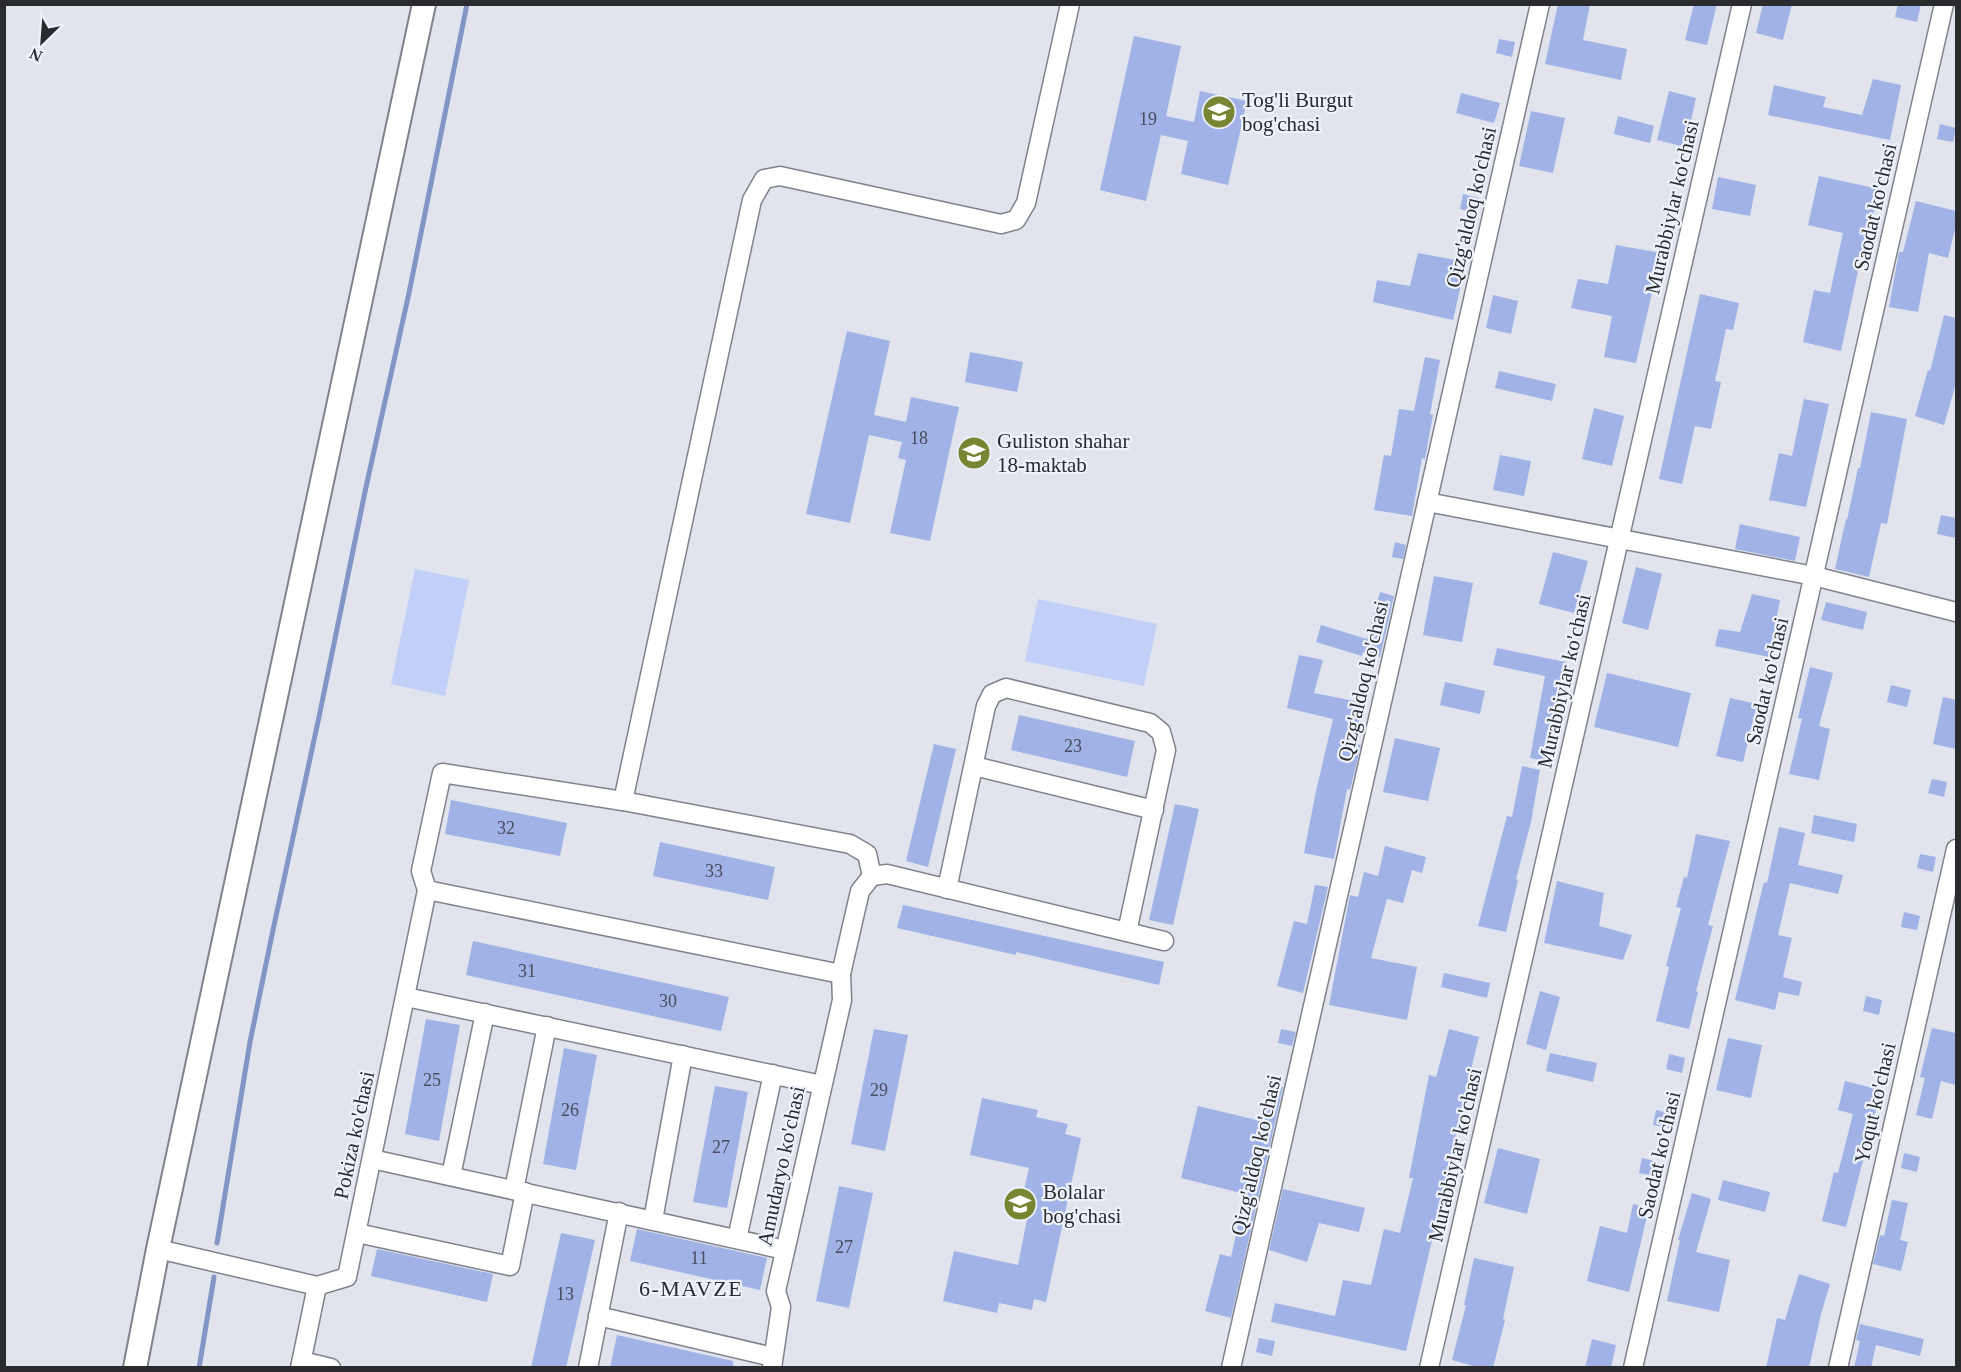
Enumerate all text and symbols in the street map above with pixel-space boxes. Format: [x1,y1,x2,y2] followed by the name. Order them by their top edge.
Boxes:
[12,12,72,72] north arrow
[27,45,45,65] text: N
[1242,88,1353,136] place label: Tog'li Burgut bog'chasi
[1201,94,1237,130] school or university icon: Tog'li Burgut bog'chasi
[1139,109,1157,129] house number: 19
[1640,117,1704,296] street label: Murabbiylar ko'chasi
[1441,124,1501,290] street label: Qizg'aldoq ko'chasi
[1849,141,1901,273] street label: Saodat ko'chasi
[910,428,928,448] house number: 18
[997,429,1129,477] place label: Guliston shahar 18-maktab
[956,435,992,471] school or university icon: Guliston shahar 18-maktab
[1532,591,1596,770] street label: Murabbiylar ko'chasi
[1333,598,1393,764] street label: Qizg'aldoq ko'chasi
[1741,615,1793,747] street label: Saodat ko'chasi
[1064,736,1082,756] house number: 23
[497,818,515,838] house number: 32
[705,861,723,881] house number: 33
[518,961,536,981] house number: 31
[659,991,677,1011] house number: 30
[1849,1040,1901,1166] street label: Yoqut ko'chasi
[1423,1065,1487,1244] street label: Murabbiylar ko'chasi
[329,1069,379,1201] street label: Pokiza ko'chasi
[423,1070,441,1090] house number: 25
[1226,1072,1286,1238] street label: Qizg'aldoq ko'chasi
[870,1080,888,1100] house number: 29
[752,1084,810,1248] street label: Amudaryo ko'chasi
[1633,1089,1685,1221] street label: Saodat ko'chasi
[561,1100,579,1120] house number: 26
[712,1137,730,1157] house number: 27
[1043,1180,1122,1228] place label: Bolalar bog'chasi
[1002,1186,1038,1222] school or university icon: Bolalar bog'chasi
[835,1237,853,1257] house number: 27
[690,1248,708,1268] house number: 11
[639,1276,743,1301] district label: 6-MAVZE
[556,1284,574,1304] house number: 13

